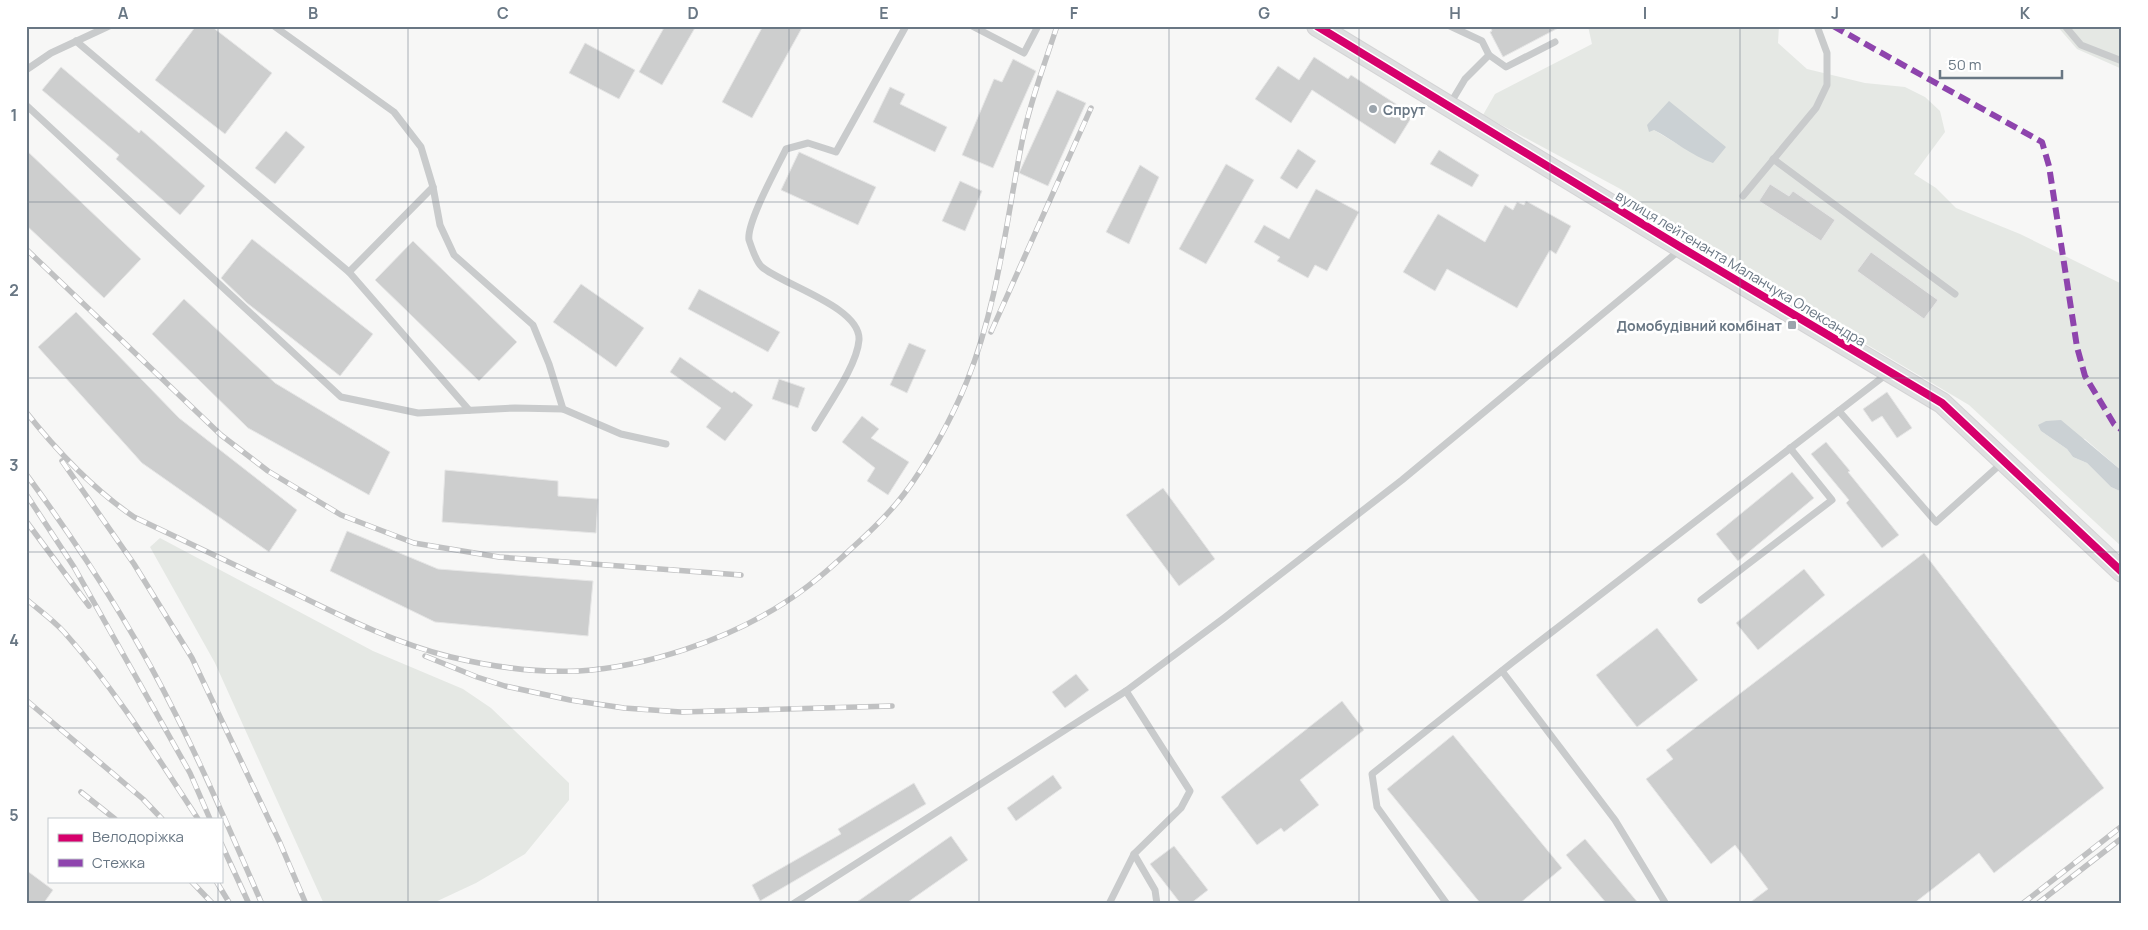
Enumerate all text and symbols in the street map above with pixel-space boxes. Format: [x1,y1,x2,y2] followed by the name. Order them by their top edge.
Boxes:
[118,2,129,24] text: A
[308,2,318,24] text: B
[497,2,509,24] text: C
[687,2,699,24] text: D
[879,2,889,24] text: E
[1070,2,1079,24] text: F
[1258,2,1270,24] text: G
[1449,2,1461,24] text: H
[1643,2,1647,24] text: I
[1831,2,1839,24] text: J
[2020,2,2031,24] text: K
[1940,48,2063,80] scale bar
[1948,54,1982,75] text: 50 m
[1383,100,1426,119] place label: Спрут
[1367,103,1379,115] marker: Спрут
[10,104,18,126] text: 1
[1612,186,1870,350] street label: вулиця лейтенанта Маланчука Олександра
[9,279,19,301] text: 2
[1617,316,1783,335] place label: Домобудівний комбінат
[1786,319,1798,331] marker: Домобудівний комбінат
[9,454,19,476] text: 3
[9,629,19,651] text: 4
[9,804,19,826] text: 5
[48,818,222,882] legend
[92,826,184,847] text: Велодоріжка
[92,852,145,873] text: Стежка

